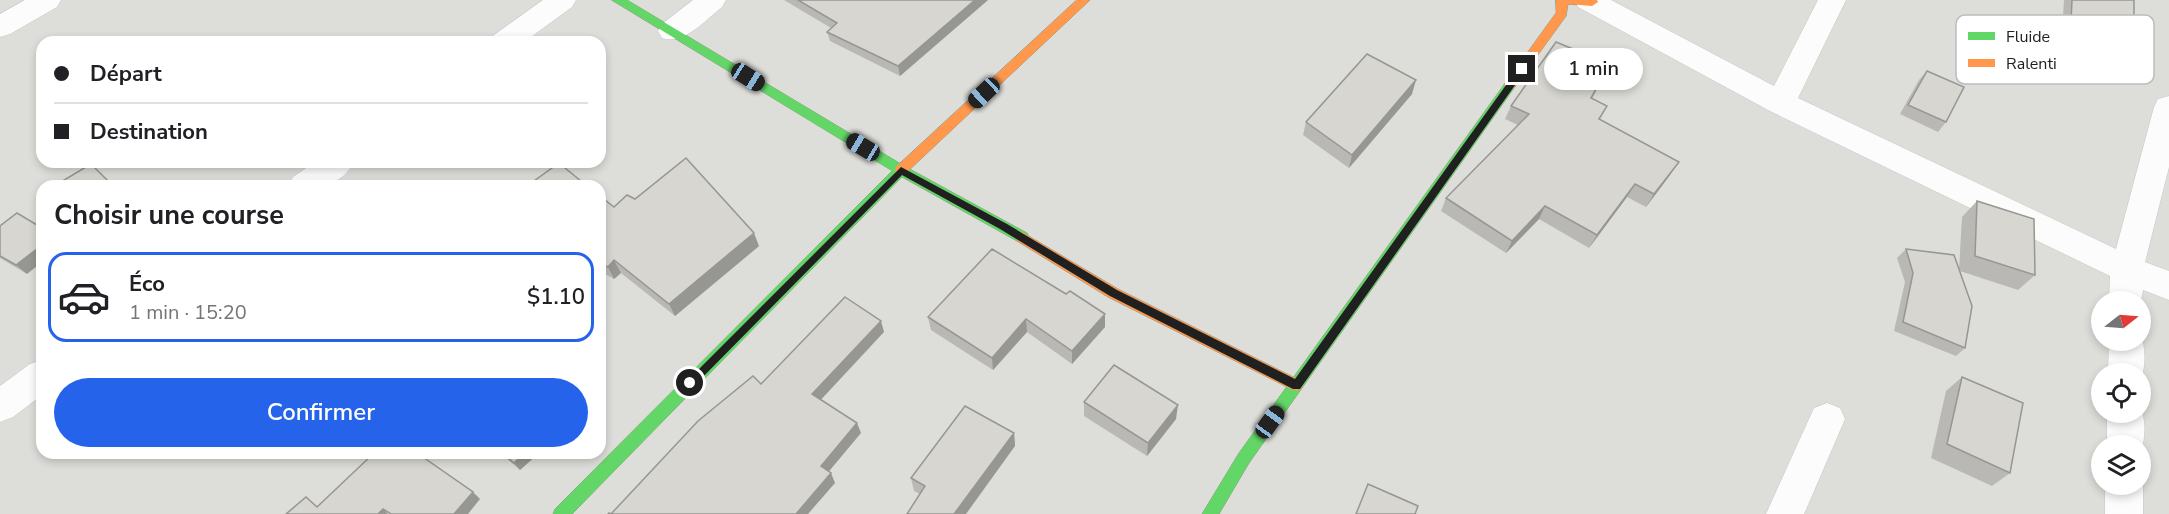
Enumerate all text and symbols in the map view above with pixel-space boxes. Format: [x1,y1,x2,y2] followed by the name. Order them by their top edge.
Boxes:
[1956,15,2154,84] legend
[2006,26,2050,48] text: Fluide
[1543,48,1642,90] callout: 1 min
[2006,53,2057,75] text: Ralenti
[1508,55,1535,82] route end
[1568,55,1619,82] text: 1 min
[90,59,162,89] text: Départ
[728,60,768,94] car
[965,74,1003,112] car
[90,117,208,147] text: Destination
[843,130,883,164] car
[54,197,284,234] text: Choisir une course
[129,269,165,299] text: Éco
[57,270,111,324] icon: car
[527,282,585,312] text: $1.10
[2091,291,2151,351] north arrow
[2091,291,2151,495] map controls
[129,299,247,326] text: 1 min · 15:20
[2091,363,2151,423] button: locate
[676,369,703,396] route start
[54,378,588,447] button: Confirmer
[1252,402,1288,442] car
[2091,435,2151,495] button: layers

